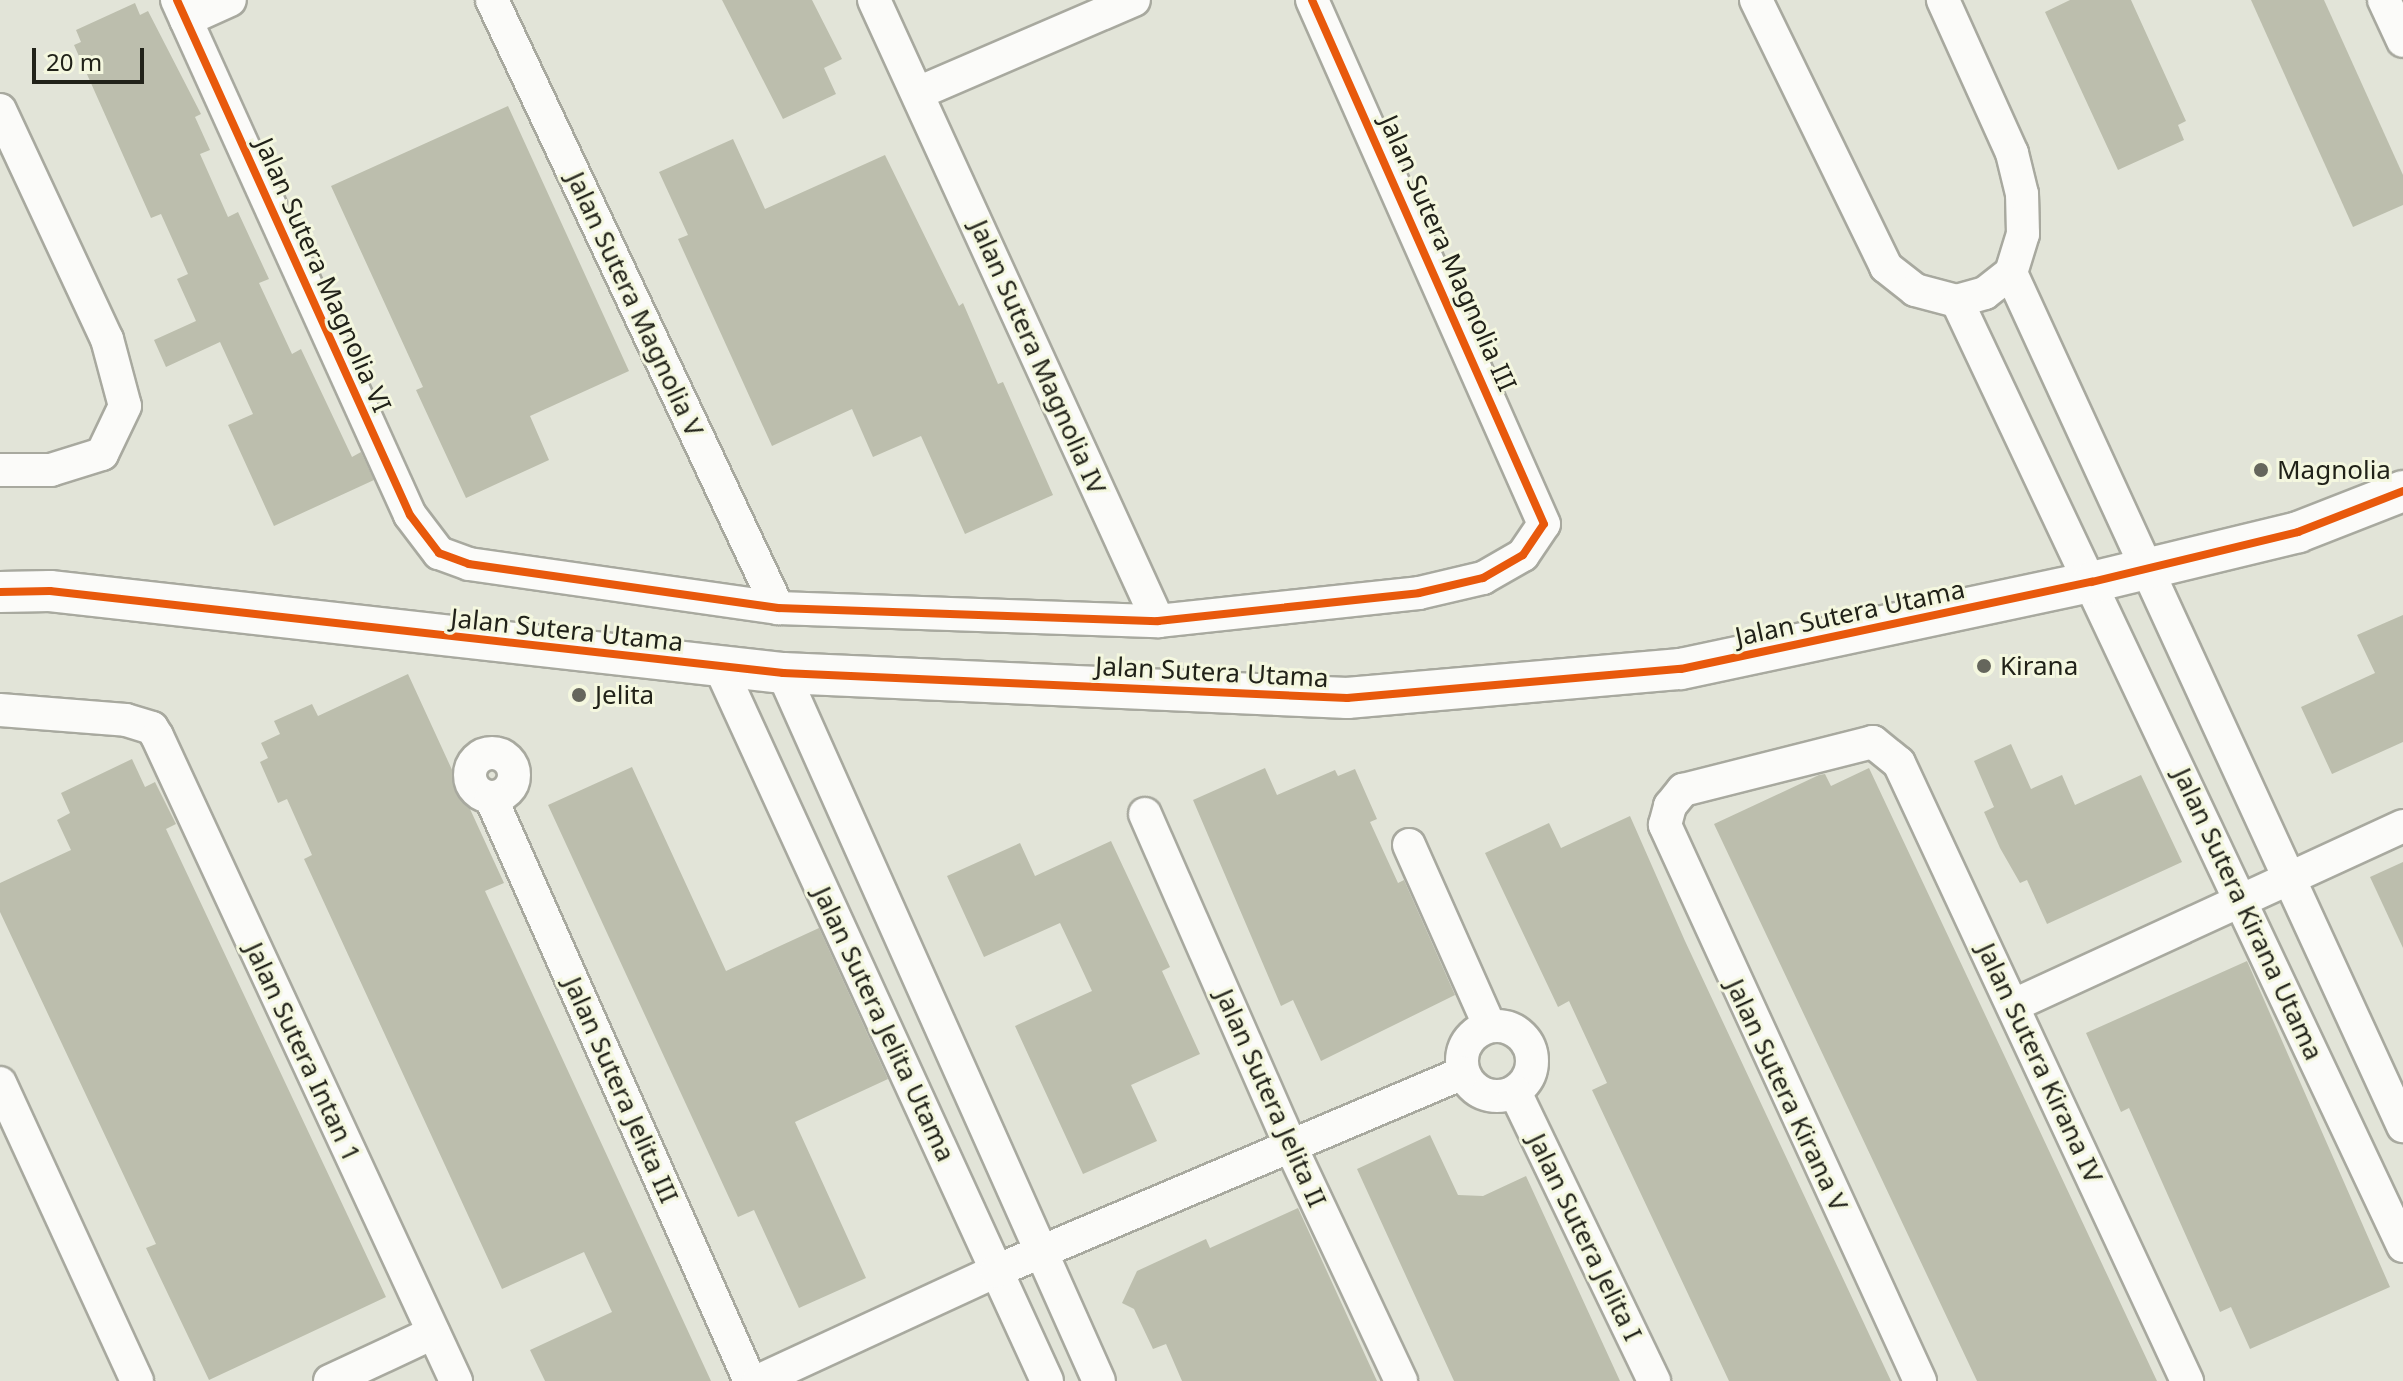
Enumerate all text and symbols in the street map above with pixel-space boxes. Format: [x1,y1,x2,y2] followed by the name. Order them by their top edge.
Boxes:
[36,32,148,82] scale bar
[46,45,102,78] text: 20 m
[1373,110,1523,396] street label: Jalan Sutera Magnolia III
[248,133,398,417] street label: Jalan Sutera Magnolia VI
[560,167,710,441] street label: Jalan Sutera Magnolia V
[963,215,1113,499] street label: Jalan Sutera Magnolia IV
[2277,454,2391,486] place label: Magnolia
[2252,461,2270,479] marker: Magnolia
[1732,573,1968,653] street label: Jalan Sutera Utama
[449,602,685,658] street label: Jalan Sutera Utama
[1095,650,1329,694] street label: Jalan Sutera Utama
[2000,650,2078,682] place label: Kirana
[1975,657,1993,675] marker: Kirana
[595,679,654,711] place label: Jelita
[570,686,588,704] marker: Jelita
[2167,763,2329,1065] street label: Jalan Sutera Kirana Utama
[807,882,961,1166] street label: Jalan Sutera Jelita Utama
[239,937,367,1167] street label: Jalan Sutera Intan 1
[1971,938,2109,1188] street label: Jalan Sutera Kirana IV
[557,972,685,1208] street label: Jalan Sutera Jelita III
[1720,974,1854,1216] street label: Jalan Sutera Kirana V
[1209,984,1333,1212] street label: Jalan Sutera Jelita II
[1521,1128,1649,1346] street label: Jalan Sutera Jelita I

